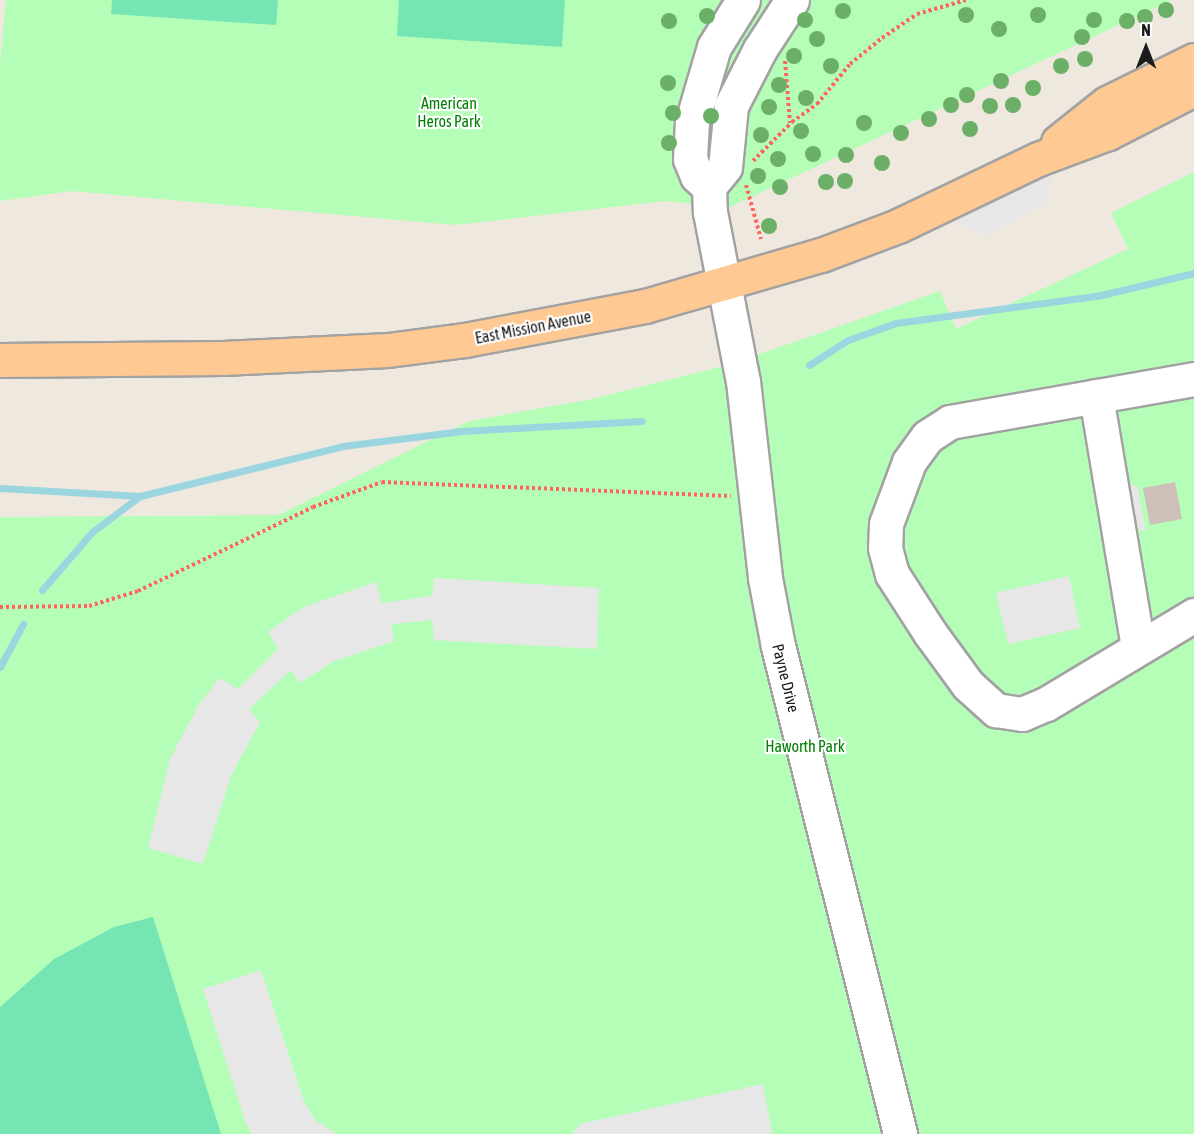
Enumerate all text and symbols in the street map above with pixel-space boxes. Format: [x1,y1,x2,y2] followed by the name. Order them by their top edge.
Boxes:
[1116,18,1176,78] north arrow
[1141,21,1151,39] text: N
[417,93,481,131] park label: American Heros Park
[473,306,593,348] street label: East Mission Avenue
[768,642,804,714] street label: Payne Drive
[765,736,845,756] park label: Haworth Park

